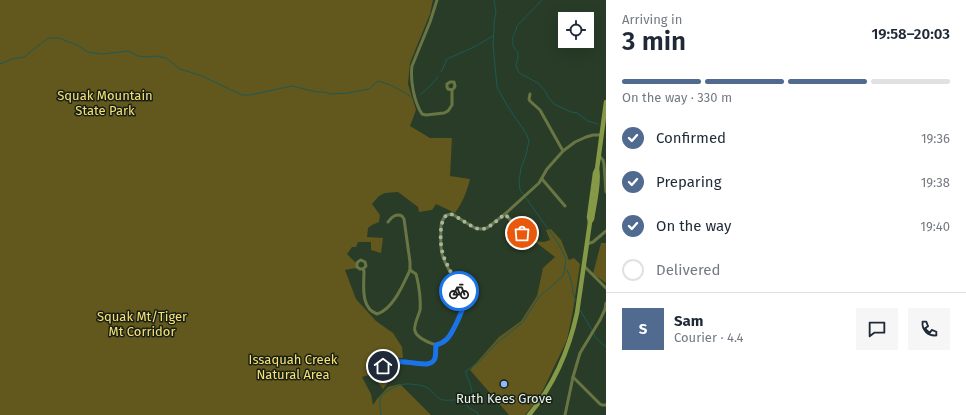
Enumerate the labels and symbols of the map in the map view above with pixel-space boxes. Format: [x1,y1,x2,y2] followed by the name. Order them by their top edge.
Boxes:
[57,88,153,118] park label: Squak Mountain State Park
[505,216,539,250] pin
[439,271,479,311] courier
[97,309,187,339] park label: Squak Mt/Tiger Mt Corridor
[366,349,400,383] pin
[249,352,338,382] park label: Issaquah Creek Natural Area
[499,379,509,389] marker: Ruth Kees Grove
[456,391,552,406] place label: Ruth Kees Grove

